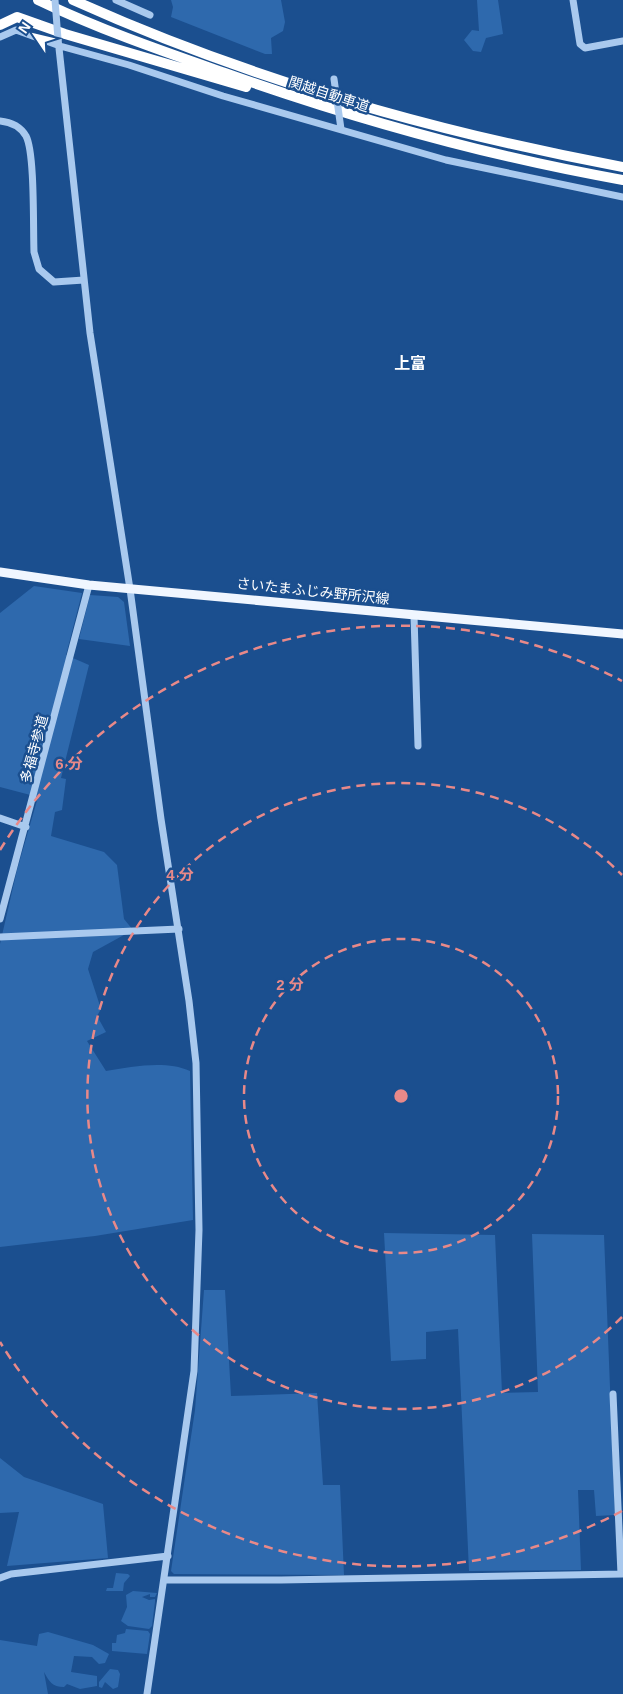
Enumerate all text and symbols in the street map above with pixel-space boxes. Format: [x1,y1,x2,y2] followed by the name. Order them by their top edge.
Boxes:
[10,10,60,60] north arrow
[15,19,34,36] text: N
[287,73,371,115] street label: 関越自動車道
[394,355,426,372] district label: 上富
[236,575,390,607] street label: さいたまふじみ野所沢線
[17,713,51,785] street label: 多福寺参道
[55,755,83,772] text: 6 分
[166,866,194,883] text: 4 分
[276,976,304,993] text: 2 分
[392,1087,410,1105] centre of rings

